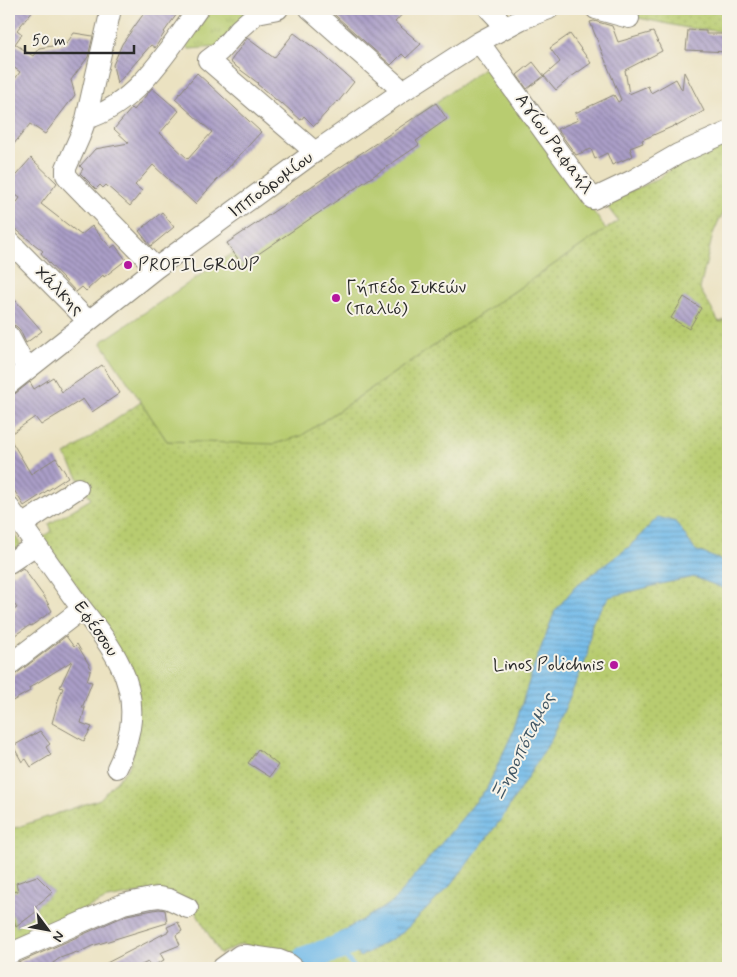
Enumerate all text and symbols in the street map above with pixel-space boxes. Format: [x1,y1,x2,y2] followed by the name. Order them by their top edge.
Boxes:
[25,22,134,54] scale bar
[32,31,66,51] text: 50 m
[509,89,599,199] street label: Αγίου Ραφαήλ
[224,146,318,224] street label: Ιπποδρομίου
[138,253,260,277] place label: PROFILGROUP
[122,259,134,271] marker: PROFILGROUP
[29,261,89,321] street label: Χάλκης
[346,276,466,321] place label: Γήπεδο Συκεών (παλιό)
[330,292,342,304] marker: Γήπεδο Συκεών (παλιό)
[68,596,125,662] street label: Εφέσσου
[493,653,604,677] place label: Linos Polichnis
[608,659,620,671] marker: Linos Polichnis
[485,687,562,805] water label: Ξηροπόταμος
[22,904,72,954] north arrow
[48,928,68,945] text: N

